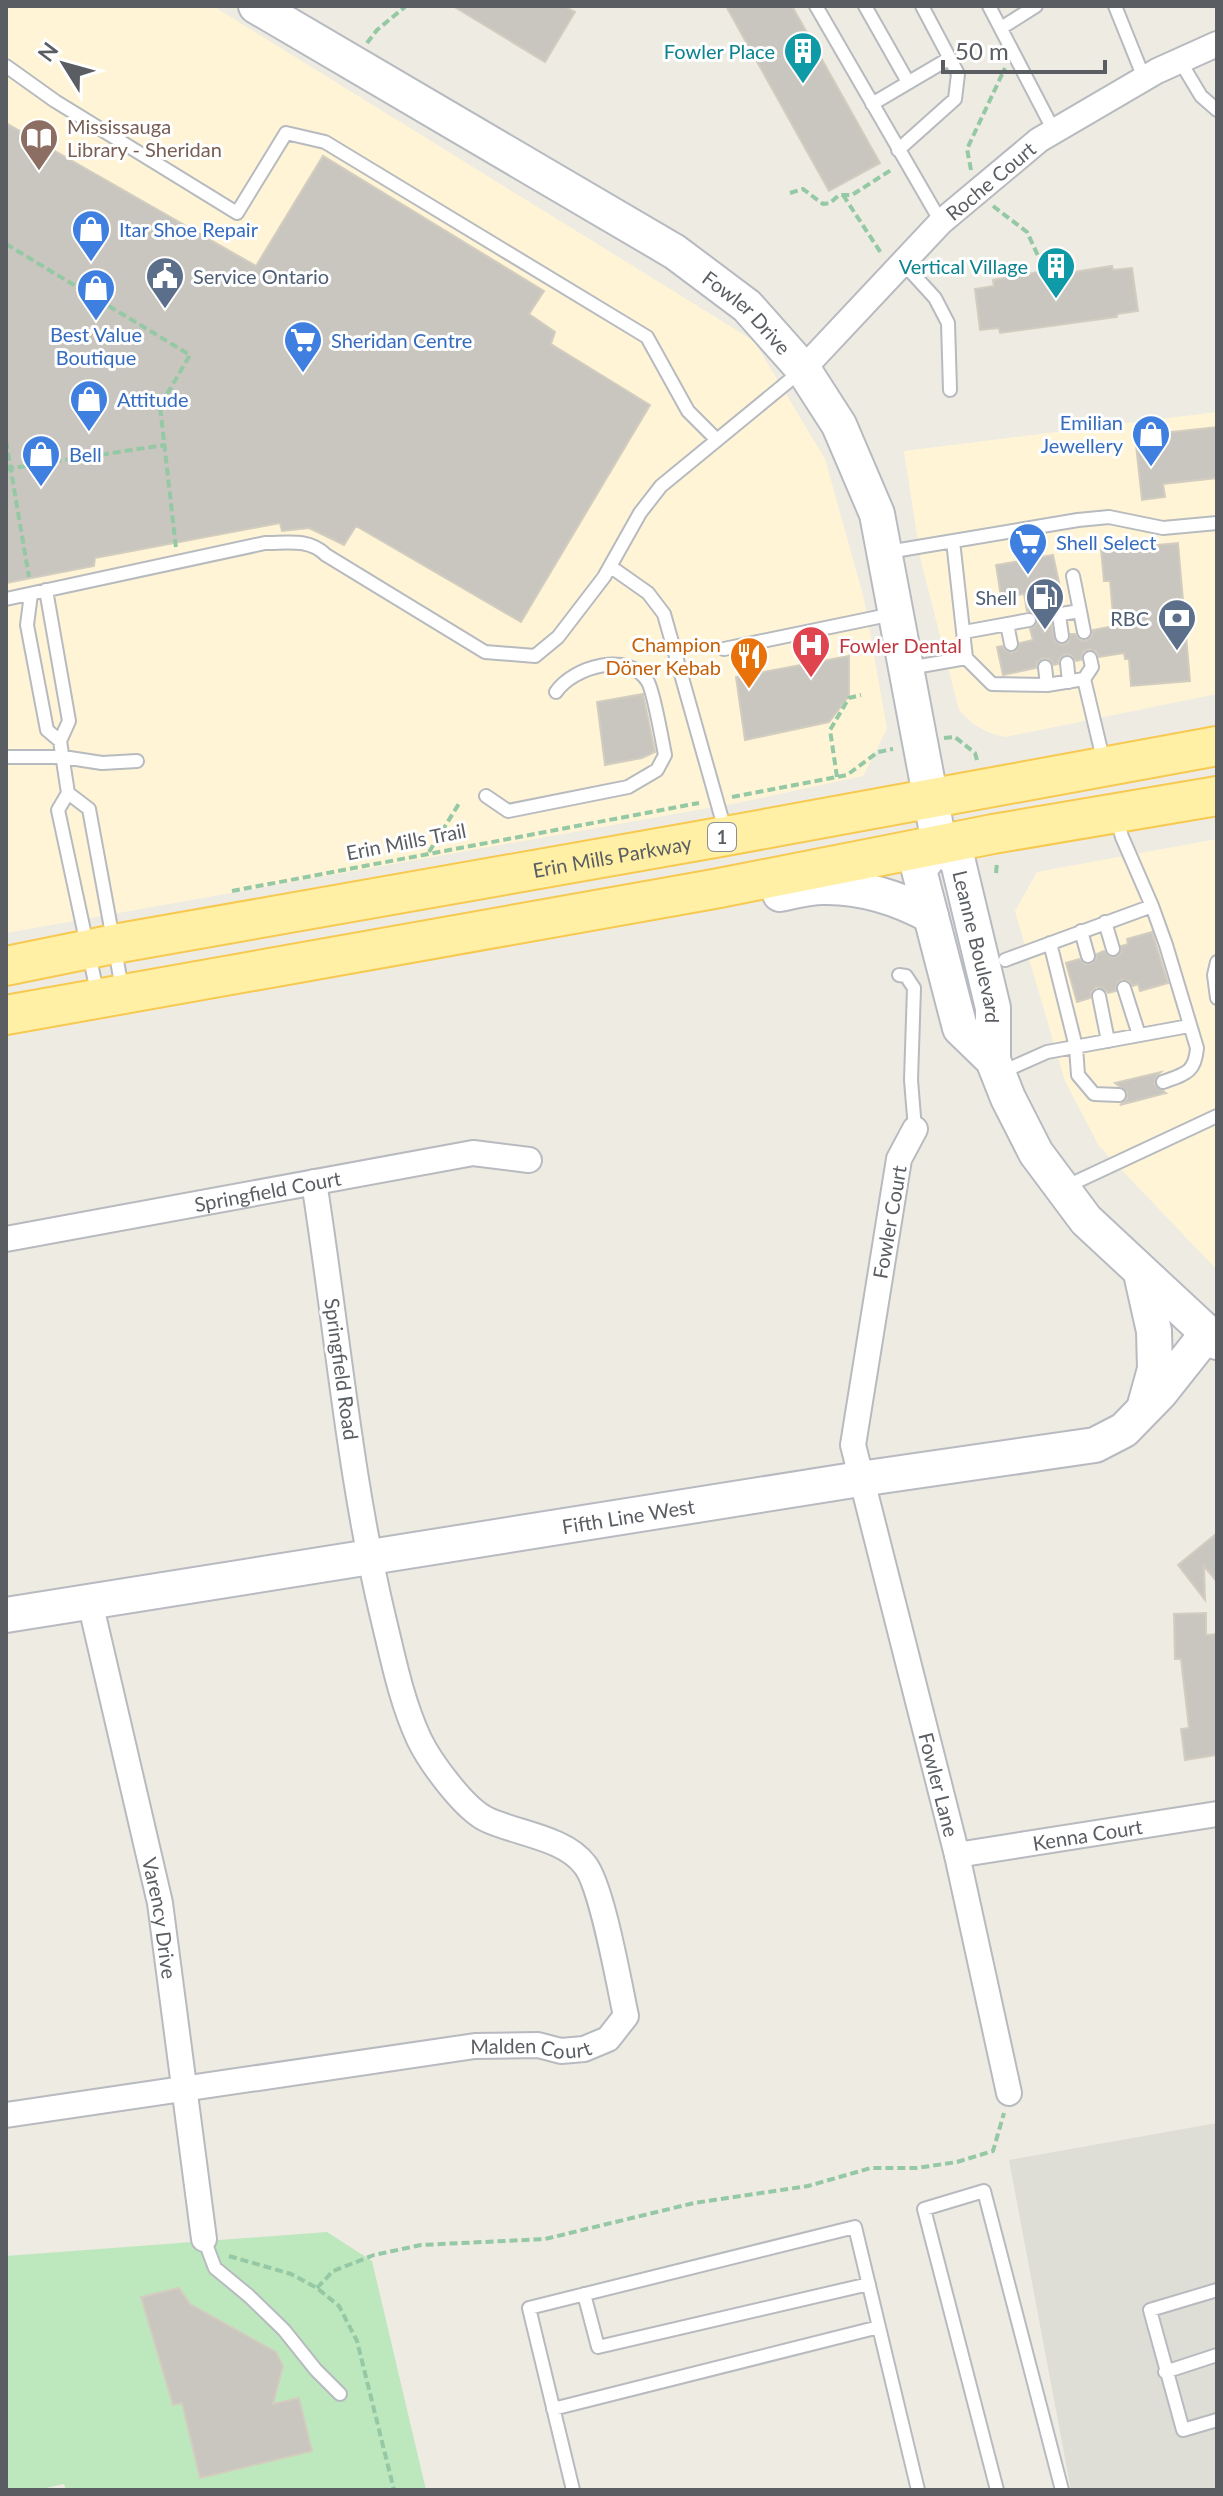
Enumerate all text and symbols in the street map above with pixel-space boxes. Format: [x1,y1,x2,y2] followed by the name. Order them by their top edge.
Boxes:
[24,24,104,104] north arrow
[943,24,1105,74] scale bar
[782,30,824,85] building icon: Fowler Place
[955,36,1009,65] text: 50 m
[32,37,64,67] text: N
[664,39,775,63] place label: Fowler Place
[67,114,222,161] place label: Mississauga Library - Sheridan
[18,117,60,172] library icon: Mississauga Library - Sheridan
[941,136,1040,225] street label: Roche Court
[70,208,112,263] shop icon: Itar Shoe Repair
[119,217,259,241] place label: Itar Shoe Repair
[1035,245,1077,300] building icon: Vertical Village
[899,254,1028,278] place label: Vertical Village
[144,255,186,310] public building icon: Service Ontario
[193,264,329,288] place label: Service Ontario
[698,265,796,359] street label: Fowler Drive
[75,267,117,322] shop icon: Best Value Boutique
[282,319,324,374] supermarket icon: Sheridan Centre
[50,322,142,369] place label: Best Value Boutique
[331,328,472,352] place label: Sheridan Centre
[68,378,110,433] shop icon: Attitude
[117,387,189,411] place label: Attitude
[1041,410,1124,457] place label: Emilian Jewellery
[1130,413,1172,468] shop icon: Emilian Jewellery
[20,433,62,488] shop icon: Bell
[69,442,102,466] place label: Bell
[1007,521,1049,576] supermarket icon: Shell Select
[1056,530,1156,554] place label: Shell Select
[1024,576,1066,631] fuel station icon: Shell
[975,585,1017,609] place label: Shell
[1156,597,1198,652] bank icon: RBC
[1110,606,1149,630] place label: RBC
[790,624,832,679] hospital icon: Fowler Dental
[606,632,721,679] place label: Champion Döner Kebab
[839,633,962,657] place label: Fowler Dental
[728,635,770,690] restaurant icon: Champion Döner Kebab
[344,818,468,864] street label: Erin Mills Trail
[708,823,736,851] road number: 1
[531,830,694,882] street label: Erin Mills Parkway
[948,868,1005,1023] street label: Leanne Boulevard
[867,1163,911,1281] street label: Fowler Court
[192,1166,343,1216] street label: Springfield Court
[320,1297,364,1441] street label: Springfield Road
[560,1494,696,1538] street label: Fifth Line West
[914,1730,964,1839] street label: Fowler Lane
[1031,1814,1144,1855] street label: Kenna Court
[138,1855,182,1980] street label: Varency Drive
[470,2033,595,2064] street label: Malden Court

